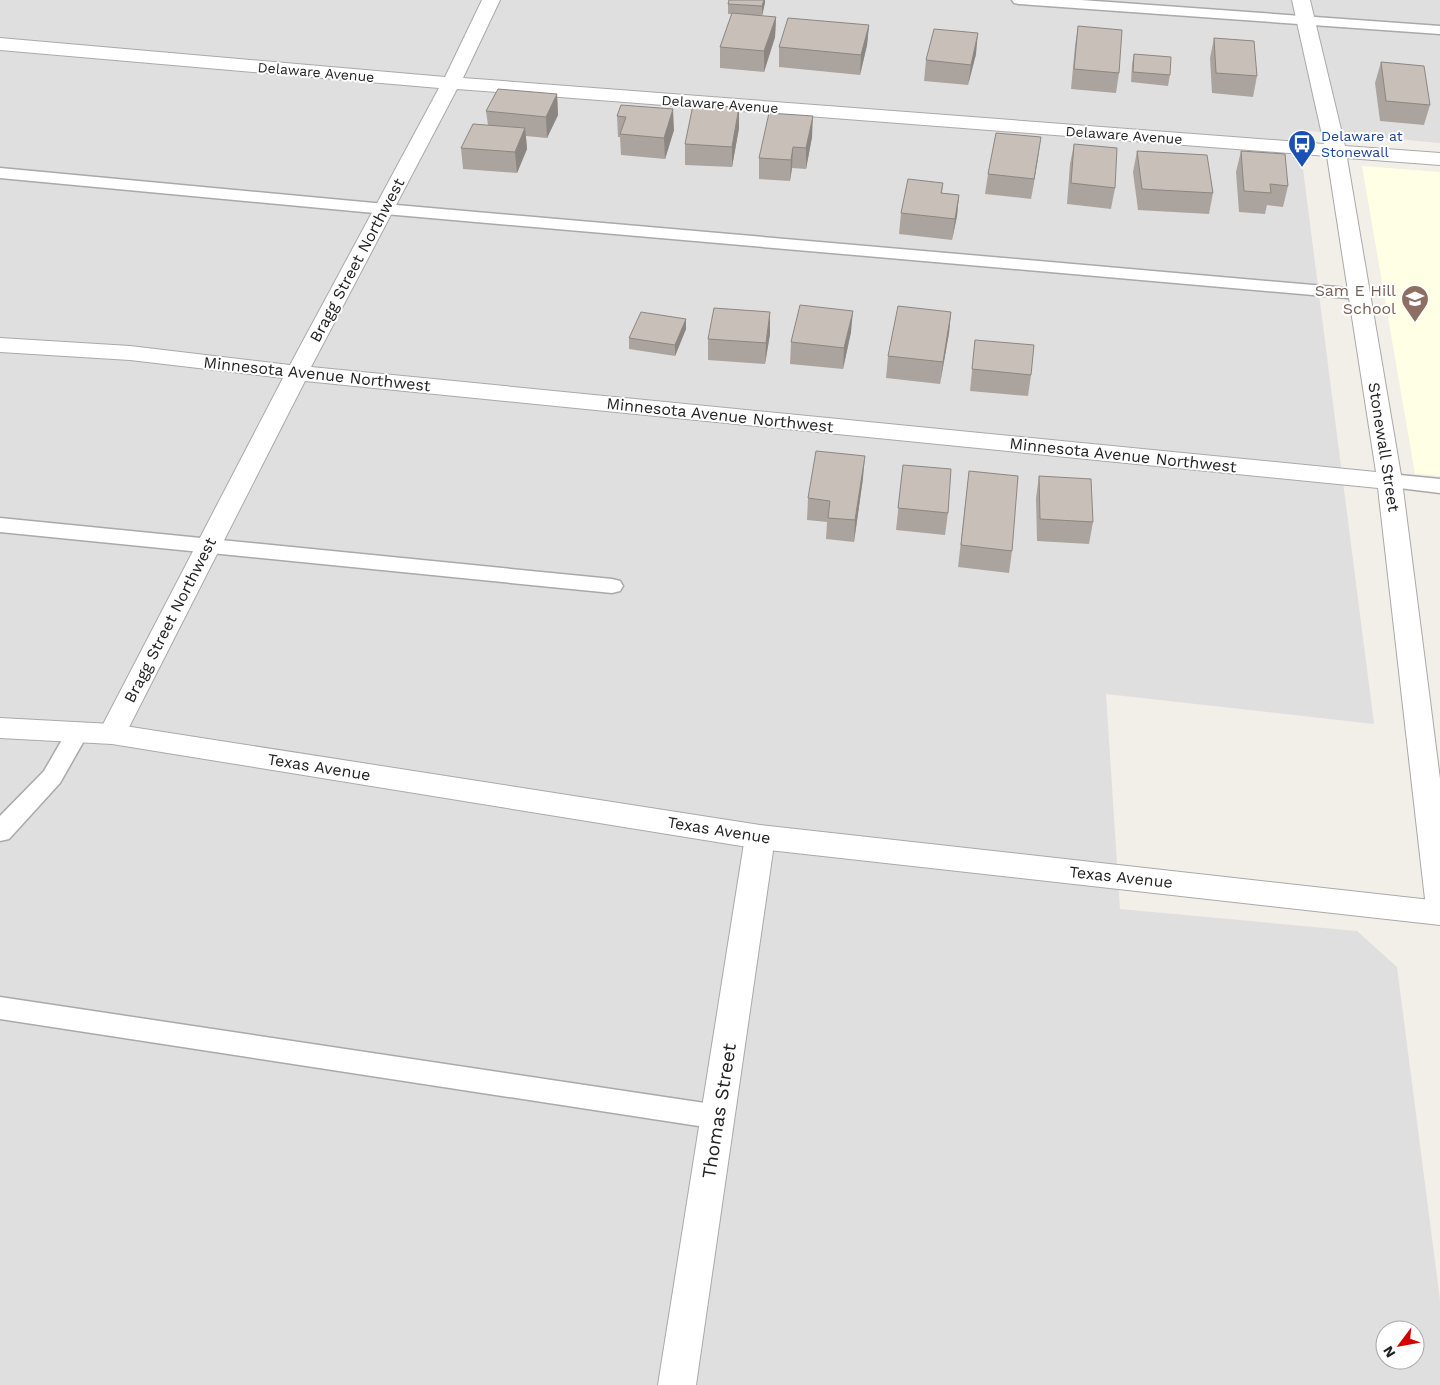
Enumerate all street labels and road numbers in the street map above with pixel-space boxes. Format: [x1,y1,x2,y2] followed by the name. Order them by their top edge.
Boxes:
[257,59,375,85] street label: Delaware Avenue
[661,92,779,116] street label: Delaware Avenue
[1065,123,1183,147] street label: Delaware Avenue
[306,174,409,345] street label: Bragg Street Northwest
[202,353,432,395] street label: Minnesota Avenue Northwest
[1364,381,1404,513] street label: Stonewall Street
[605,394,835,436] street label: Minnesota Avenue Northwest
[1008,434,1238,476] street label: Minnesota Avenue Northwest
[120,534,220,706] street label: Bragg Street Northwest
[266,749,372,785] street label: Texas Avenue
[666,812,772,848] street label: Texas Avenue
[1068,862,1174,892] street label: Texas Avenue
[697,1042,741,1180] street label: Thomas Street

